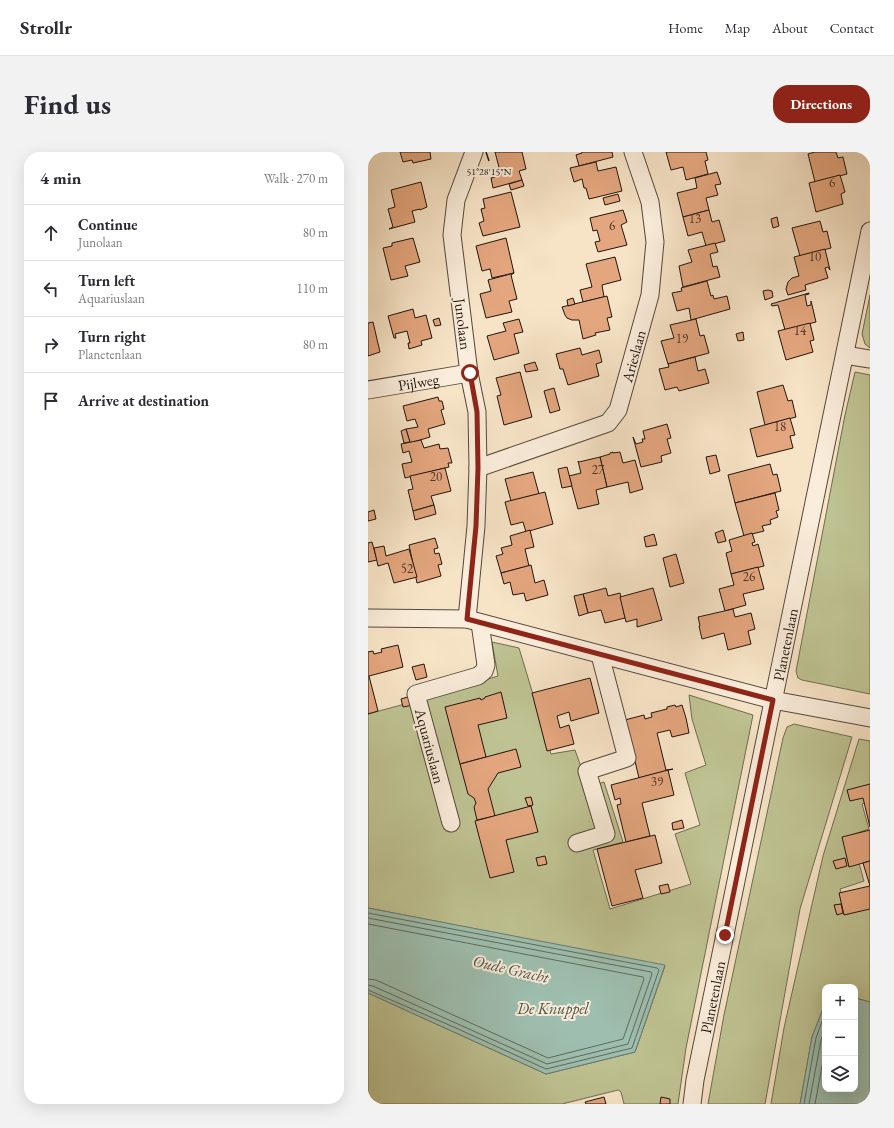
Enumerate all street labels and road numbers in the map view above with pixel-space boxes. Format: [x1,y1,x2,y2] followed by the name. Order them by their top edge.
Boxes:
[450,295,476,351] street label: Junolaan
[616,328,649,385] street label: Arieslaan
[396,369,441,394] street label: Pijlweg
[768,606,802,682] street label: Planetenlaan
[411,705,449,786] street label: Aquariuslaan
[695,959,729,1035] street label: Planetenlaan

